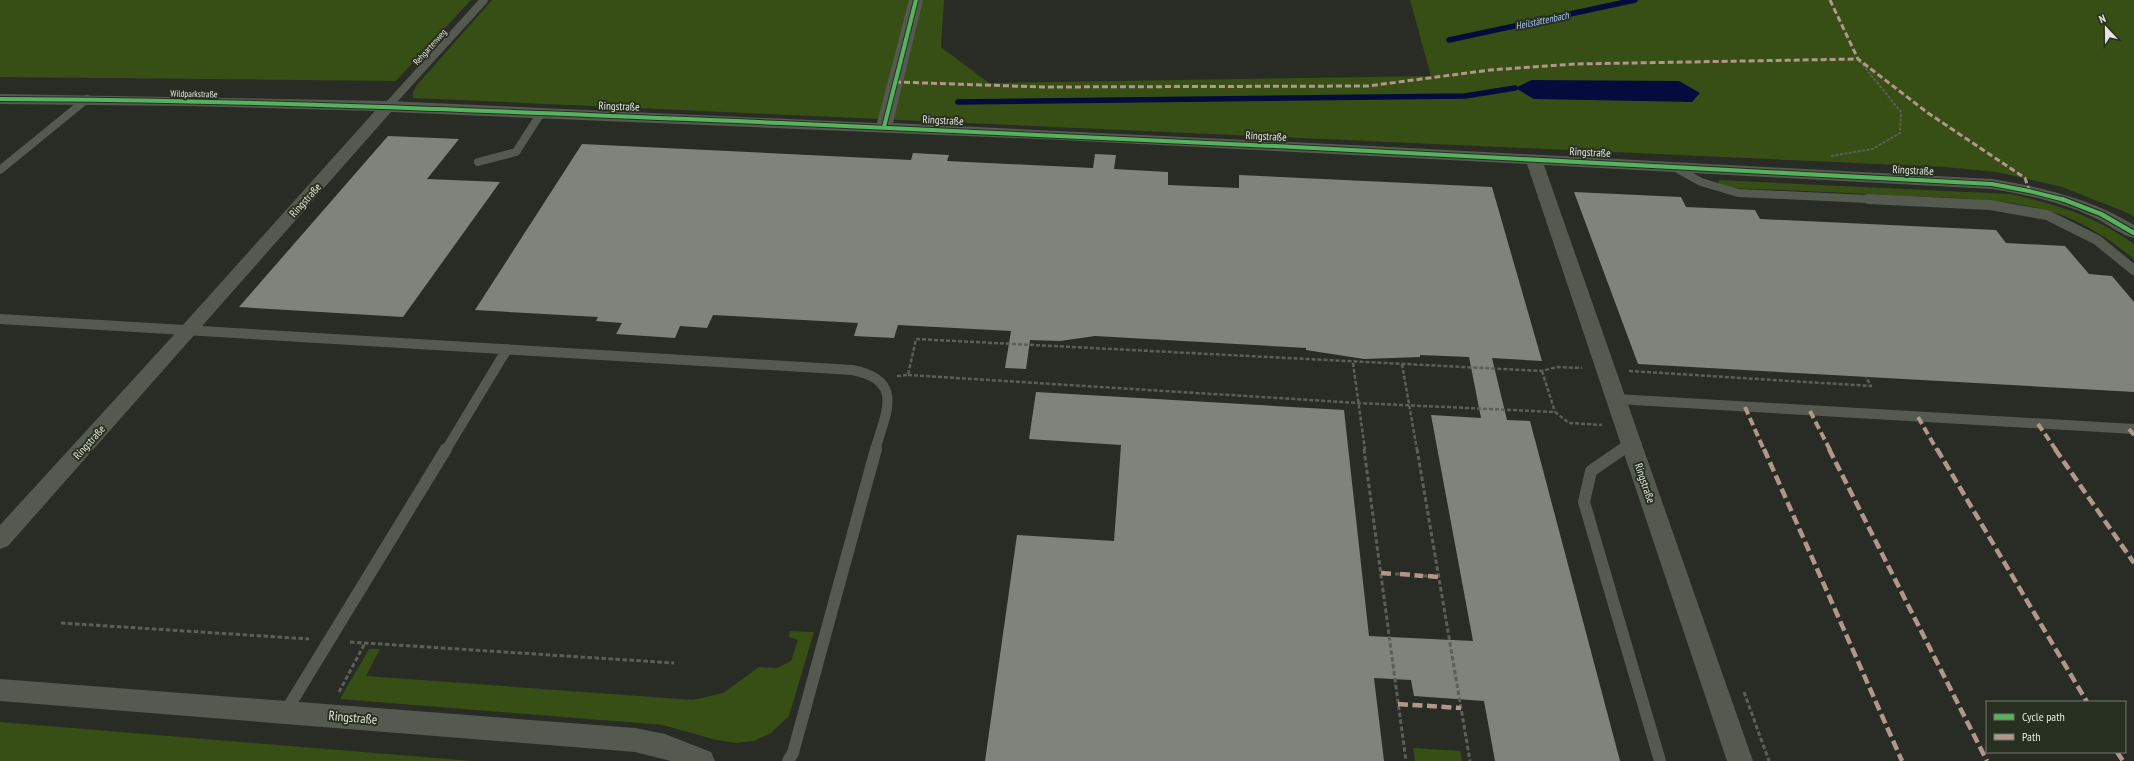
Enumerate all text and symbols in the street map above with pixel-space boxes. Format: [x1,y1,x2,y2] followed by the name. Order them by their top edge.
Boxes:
[1514,8,1571,32] water label: Heilstättenbach
[2086,8,2126,48] north arrow
[2097,11,2108,26] text: N
[411,26,449,67] street label: Rehgartenweg
[170,88,218,99] street label: Wildparkstraße
[598,98,640,114] street label: Ringstraße
[922,112,964,128] street label: Ringstraße
[1245,128,1287,144] street label: Ringstraße
[1569,144,1611,160] street label: Ringstraße
[1892,162,1934,178] street label: Ringstraße
[286,180,324,220] street label: Ringstraße
[70,422,108,462] street label: Ringstraße
[1632,461,1658,505] street label: Ringstraße
[1986,701,2126,753] legend
[328,707,378,728] street label: Ringstraße
[2022,709,2065,724] text: Cycle path
[2022,729,2040,744] text: Path

